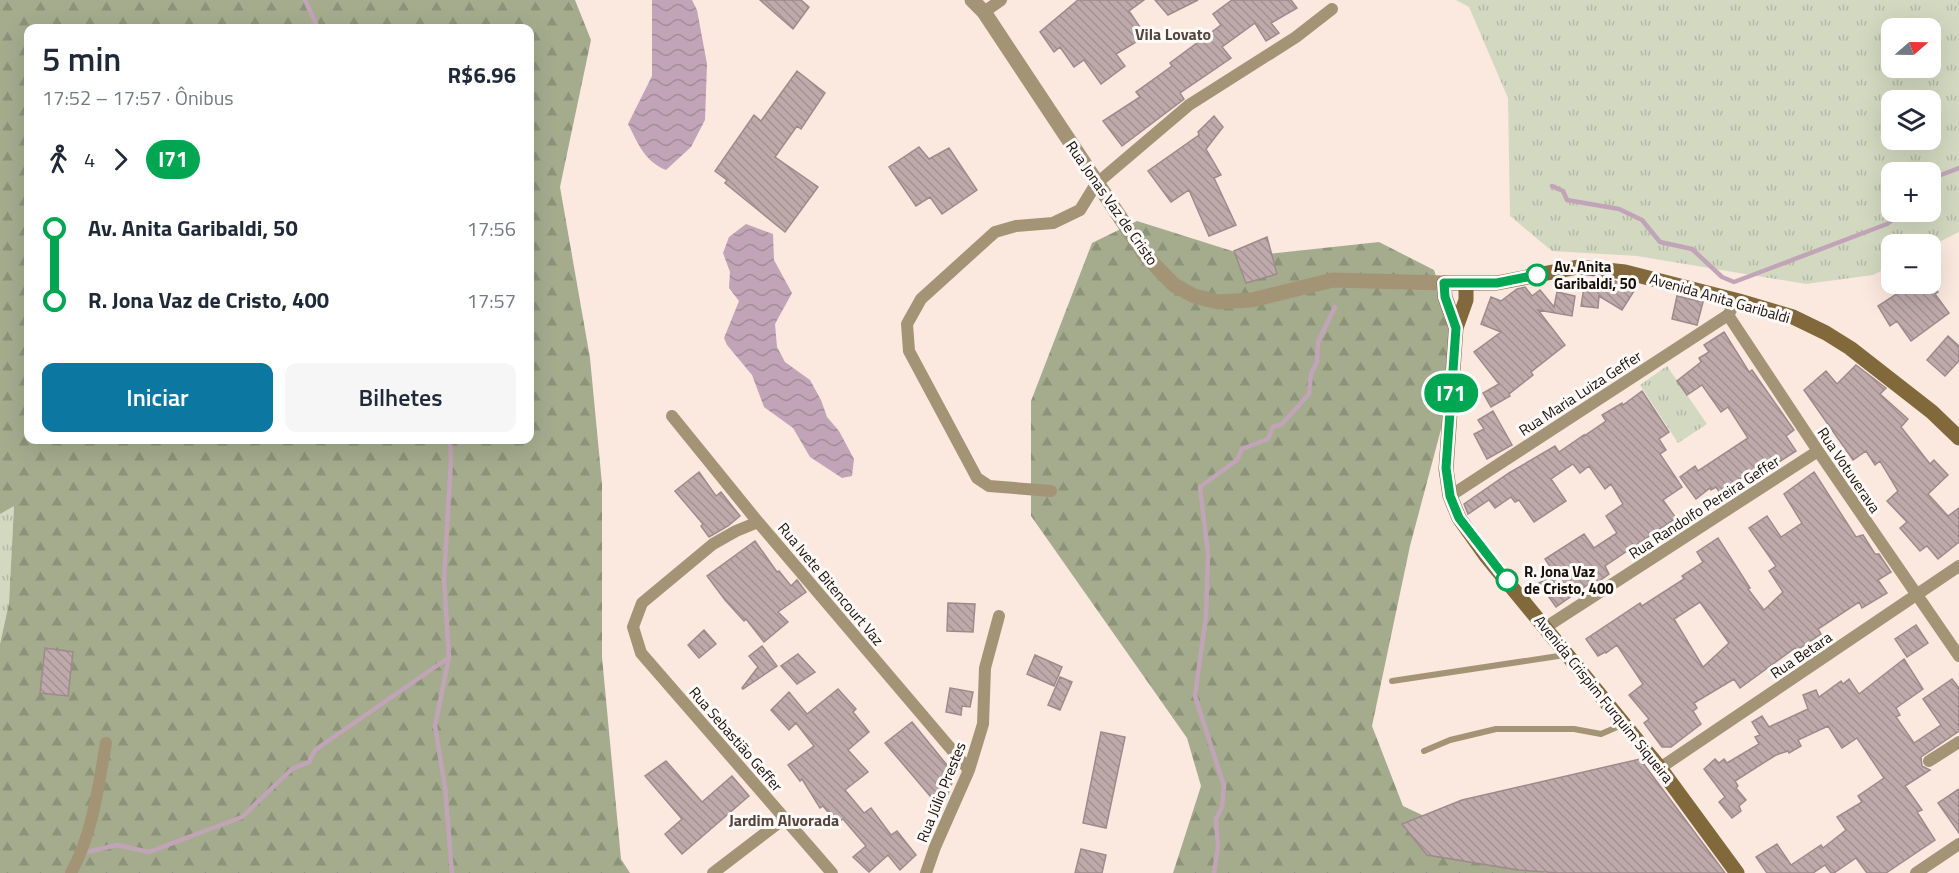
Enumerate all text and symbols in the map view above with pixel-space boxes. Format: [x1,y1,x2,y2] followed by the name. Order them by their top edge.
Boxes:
[1881,18,1941,78] north arrow
[1881,18,1941,294] map controls
[1135,22,1211,46] district label: Vila Lovato
[42,34,121,84] text: 5 min
[447,58,516,92] text: R$6.96
[42,82,234,113] text: 17:52 – 17:57 · Ônibus
[1881,90,1941,150] button: layers
[1060,136,1164,270] street label: Rua Jonas Vaz de Cristo
[42,143,75,176] icon: walk
[104,143,137,176] icon: forward
[158,143,188,175] text: I71
[84,144,95,175] text: 4
[1881,162,1941,222] button: +
[88,211,298,245] text: Av. Anita Garibaldi, 50
[467,213,516,244] text: 17:56
[1881,234,1941,294] button: −
[1554,255,1637,295] place label: Av. Anita Garibaldi, 50
[1526,264,1548,286] marker: Av. Anita Garibaldi, 50
[1647,267,1793,329] street label: Avenida Anita Garibaldi
[88,283,329,317] text: R. Jona Vaz de Cristo, 400
[467,285,516,316] text: 17:57
[1514,344,1646,442] street label: Rua Maria Luiza Geffer
[42,363,273,432] button: Iniciar
[285,363,516,432] button: Bilhetes
[1416,374,1486,412] line badge: I71
[1436,377,1466,409] text: I71
[1812,422,1887,518] street label: Rua Votuverava
[1624,449,1784,565] street label: Rua Randolfo Pereira Geffer
[773,517,890,651] street label: Rua Ivete Bitencourt Vaz
[1524,560,1614,600] place label: R. Jona Vaz de Cristo, 400
[1496,569,1518,591] marker: R. Jona Vaz de Cristo, 400
[1529,610,1679,788] street label: Avenida Crispim Furquim Siqueira
[1765,626,1837,684] street label: Rua Betara
[684,681,788,797] street label: Rua Sebastião Geffer
[910,738,972,846] street label: Rua Júlio Prestes
[729,808,839,832] district label: Jardim Alvorada

